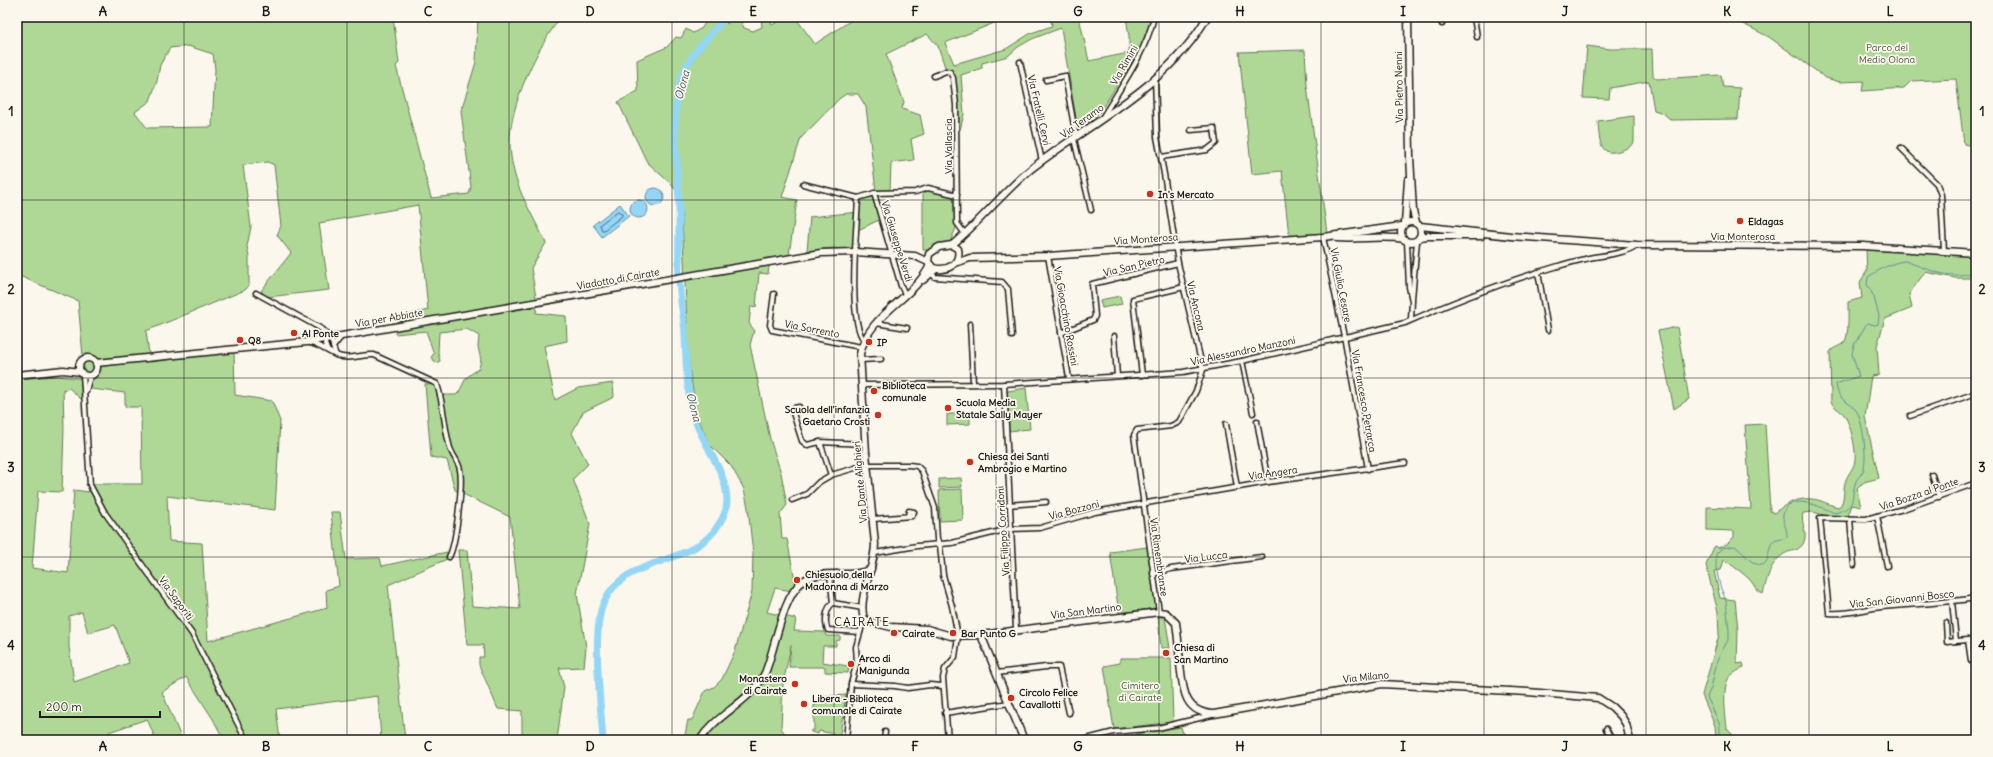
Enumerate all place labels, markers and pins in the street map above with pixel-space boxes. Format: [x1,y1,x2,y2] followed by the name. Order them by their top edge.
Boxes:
[1158,188,1214,201] place label: In's Mercato
[1145,189,1155,199] marker: In's Mercato
[1748,215,1784,228] place label: Eldagas
[1735,216,1745,226] marker: Eldagas
[302,327,339,340] place label: Al Ponte
[289,328,299,338] marker: Al Ponte
[248,334,262,347] place label: Q8
[235,335,245,345] marker: Q8
[877,336,887,349] place label: IP
[864,337,874,347] marker: IP
[882,379,927,404] place label: Biblioteca comunale
[869,386,879,396] marker: Biblioteca comunale
[956,396,1043,421] place label: Scuola Media Statale Sally Mayer
[785,403,870,428] place label: Scuola dell'infanzia Gaetano Crosti
[943,403,953,413] marker: Scuola Media Statale Sally Mayer
[873,410,883,420] marker: Scuola dell'infanzia Gaetano Crosti
[978,450,1067,475] place label: Chiesa dei Santi Ambrogio e Martino
[965,457,975,467] marker: Chiesa dei Santi Ambrogio e Martino
[805,568,889,593] place label: Chiesuolo della Madonna di Marzo
[792,575,802,585] marker: Chiesuolo della Madonna di Marzo
[902,627,935,640] place label: Cairate
[961,627,1016,640] place label: Bar Punto G
[889,628,899,638] marker: Cairate
[948,628,958,638] marker: Bar Punto G
[1174,641,1229,666] place label: Chiesa di San Martino
[1161,648,1171,658] marker: Chiesa di San Martino
[859,652,910,677] place label: Arco di Manigunda
[846,659,856,669] marker: Arco di Manigunda
[739,672,788,697] place label: Monastero di Cairate
[790,679,800,689] marker: Monastero di Cairate
[1019,686,1079,711] place label: Circolo Felice Cavallotti
[812,692,903,717] place label: Libera - Biblioteca comunale di Cairate
[1006,693,1016,703] marker: Circolo Felice Cavallotti
[799,699,809,709] marker: Libera - Biblioteca comunale di Cairate

